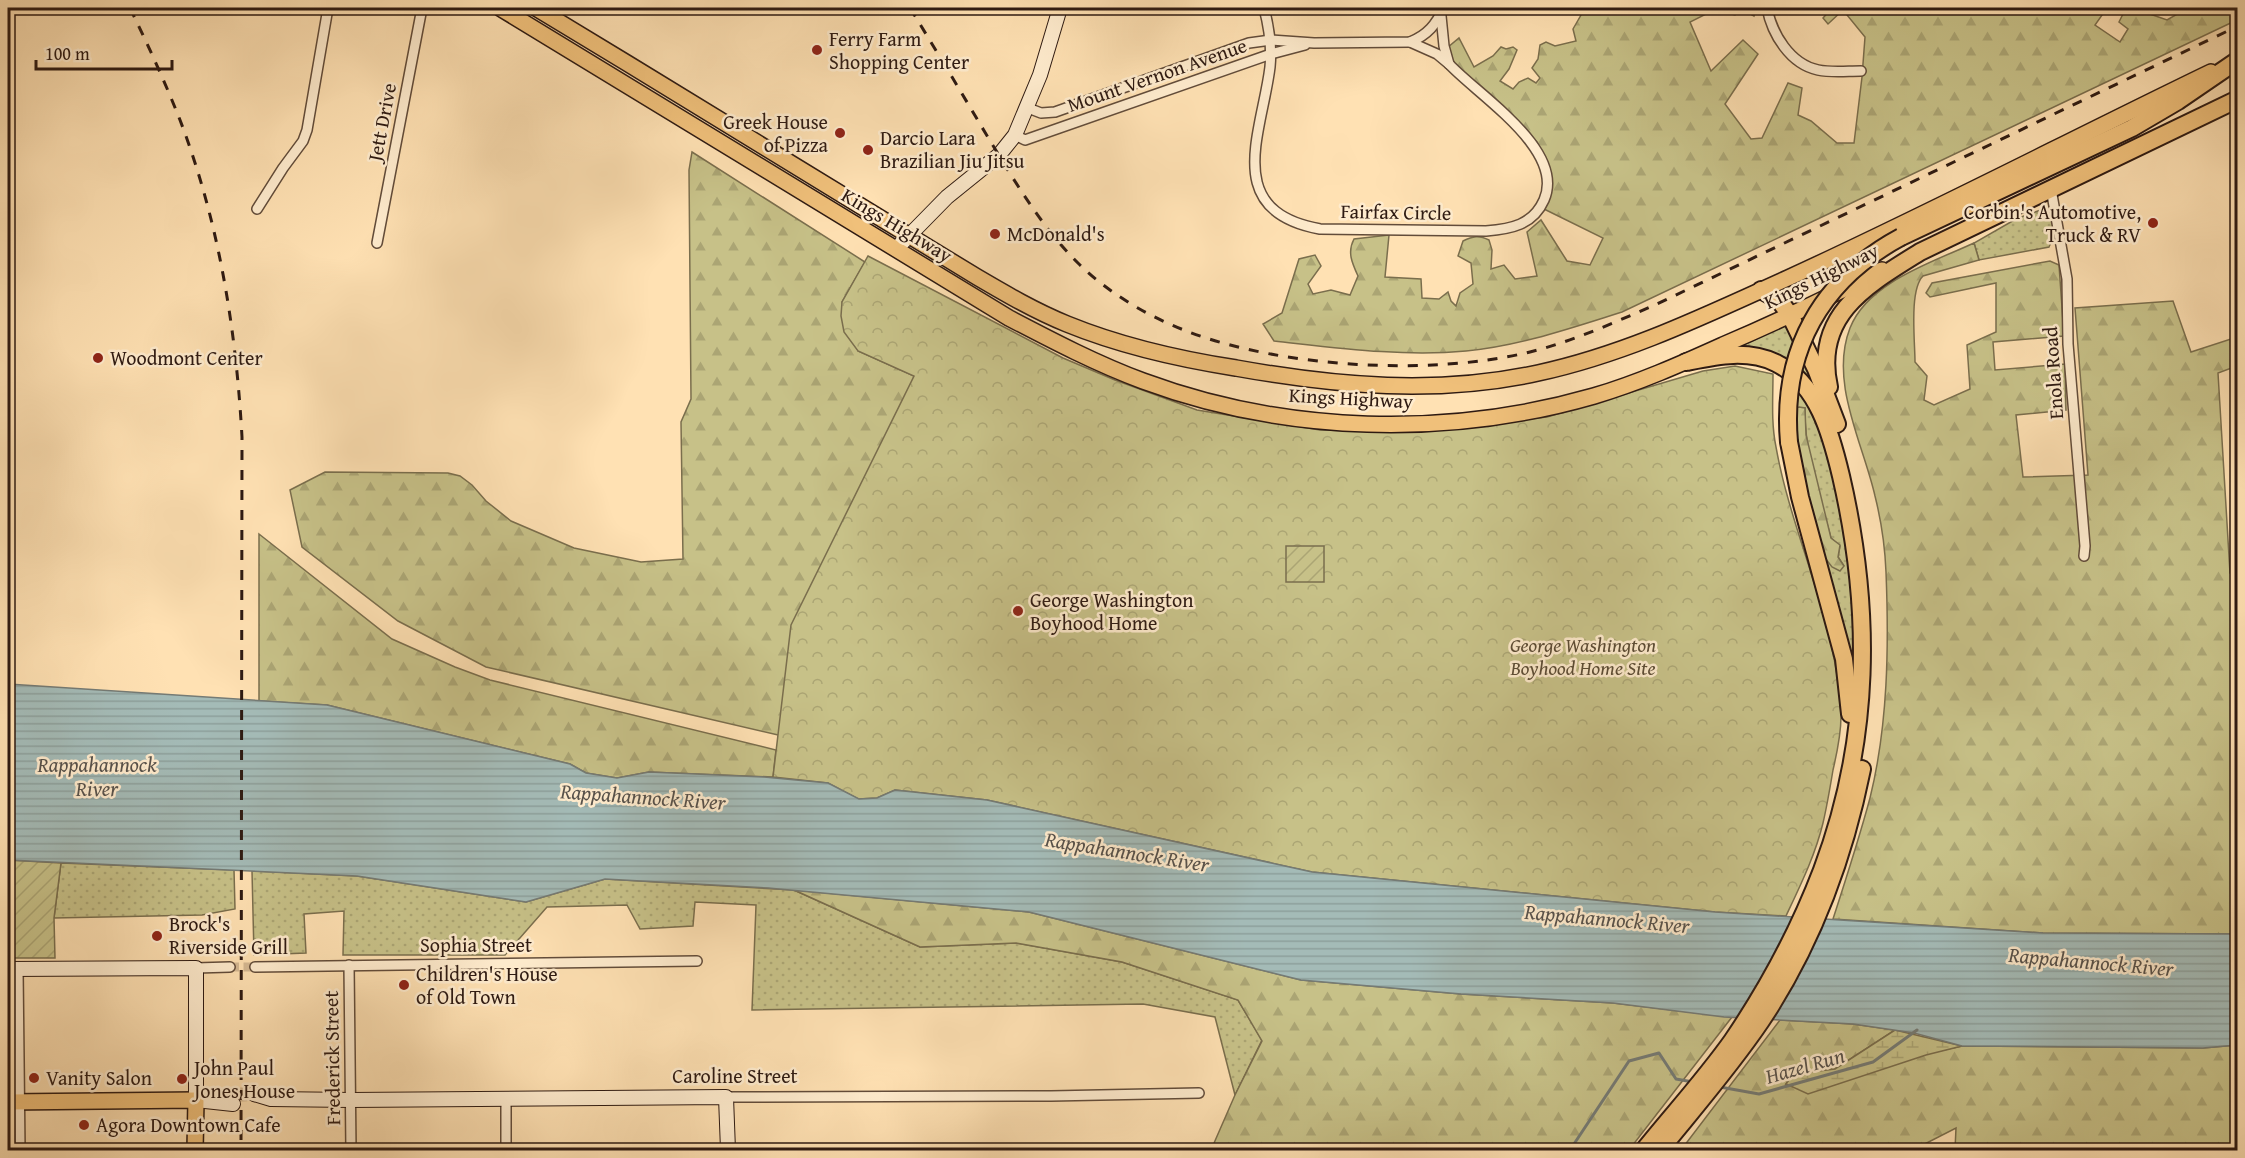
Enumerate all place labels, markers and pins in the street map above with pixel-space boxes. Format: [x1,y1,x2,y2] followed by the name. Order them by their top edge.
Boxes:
[829,24,969,76] place label: Ferry Farm Shopping Center
[810,43,824,57] marker: Ferry Farm Shopping Center
[723,107,829,159] place label: Greek House of Pizza
[880,123,1025,175] place label: Darcio Lara Brazilian Jiu Jitsu
[833,126,847,140] marker: Greek House of Pizza
[861,143,875,157] marker: Darcio Lara Brazilian Jiu Jitsu
[1964,197,2141,249] place label: Corbin's Automotive, Truck & RV
[2146,216,2160,230] marker: Corbin's Automotive, Truck & RV
[1007,219,1105,248] place label: McDonald's
[988,227,1002,241] marker: McDonald's
[110,343,263,372] place label: Woodmont Center
[91,351,105,365] marker: Woodmont Center
[1030,585,1194,637] place label: George Washington Boyhood Home
[1011,604,1025,618] marker: George Washington Boyhood Home
[169,909,289,961] place label: Brock's Riverside Grill
[150,929,164,943] marker: Brock's Riverside Grill
[416,959,558,1011] place label: Children's House of Old Town
[397,978,411,992] marker: Children's House of Old Town
[191,1053,295,1105] place label: John Paul Jones House
[46,1063,152,1092] place label: Vanity Salon
[27,1071,41,1085] marker: Vanity Salon
[175,1072,189,1086] marker: John Paul Jones House
[96,1110,281,1139] place label: Agora Downtown Cafe
[77,1118,91,1132] marker: Agora Downtown Cafe

